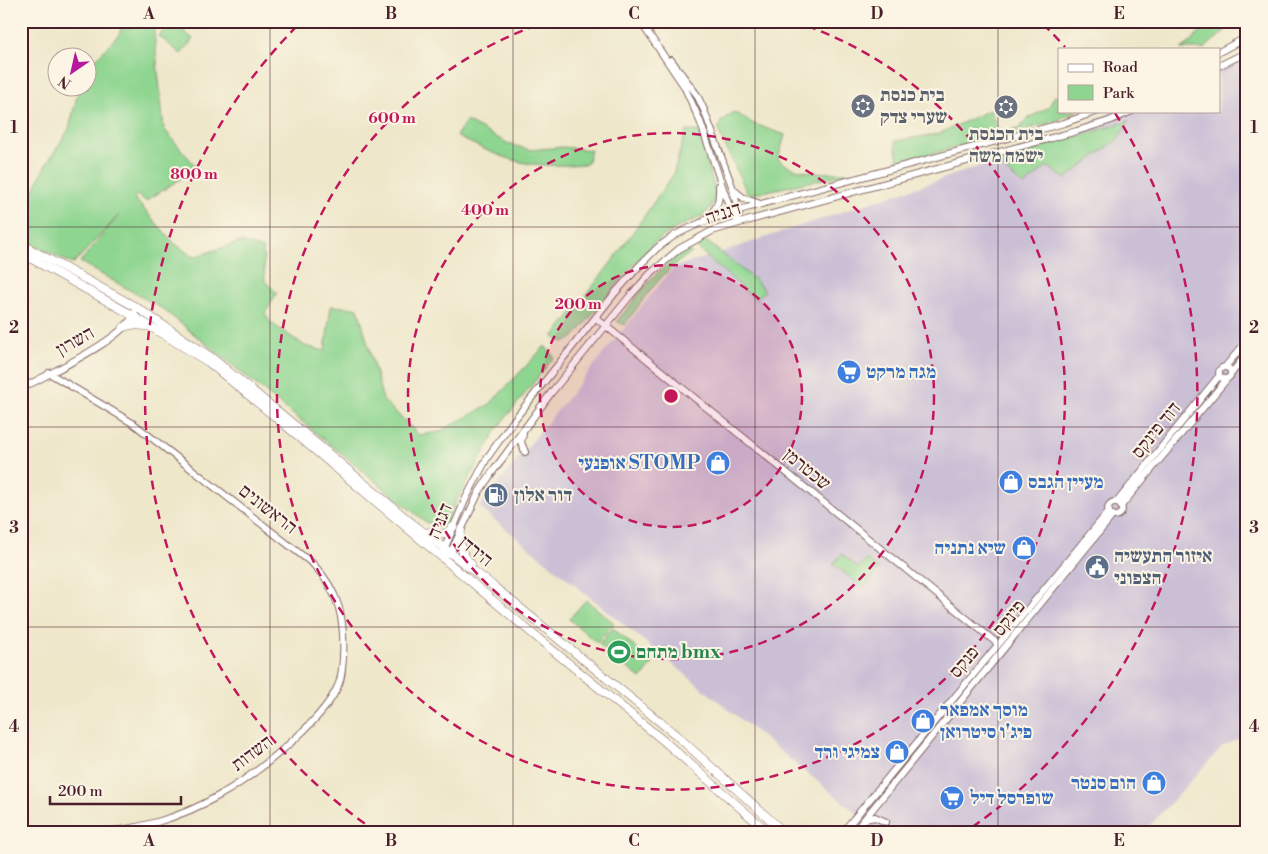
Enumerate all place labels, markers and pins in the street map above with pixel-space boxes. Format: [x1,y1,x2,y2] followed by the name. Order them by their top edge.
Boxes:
[880,83,948,129] place label: בית כנסת שערי צדק
[850,93,876,119] synagogue icon: בית כנסת שערי צדק
[993,94,1019,120] synagogue icon: בית הכנסת ישמח משה
[969,122,1043,168] place label: בית הכנסת ישמח משה
[836,359,862,385] supermarket icon: מגה מרקט
[866,360,936,384] place label: מגה מרקט
[662,387,680,405] centre of rings
[705,450,731,476] shop icon: אופנעי STOMP
[578,451,701,475] place label: אופנעי STOMP
[998,469,1024,495] shop icon: מעיין הגבס
[1028,470,1103,494] place label: מעיין הגבס
[483,482,509,508] fuel station icon: דור אלון
[514,483,572,507] place label: דור אלון
[1011,535,1037,561] shop icon: שיא נתניה
[934,536,1006,560] place label: שיא נתניה
[1114,544,1212,590] place label: איזור התעשיה הצפוני
[1084,554,1110,580] public building icon: איזור התעשיה הצפוני
[606,639,632,665] sports icon: מתחם bmx
[636,640,721,664] place label: מתחם bmx
[940,698,1032,744] place label: מוסך אמפאר פיג'ו סיטרואן
[910,708,936,734] shop icon: מוסך אמפאר פיג'ו סיטרואן
[884,739,910,765] shop icon: צמיגי ורד
[814,740,880,764] place label: צמיגי ורד
[1141,770,1167,796] shop icon: הום סנטר
[1071,771,1136,795] place label: הום סנטר
[939,785,965,811] supermarket icon: שופרסל דיל
[970,786,1054,810] place label: שופרסל דיל

